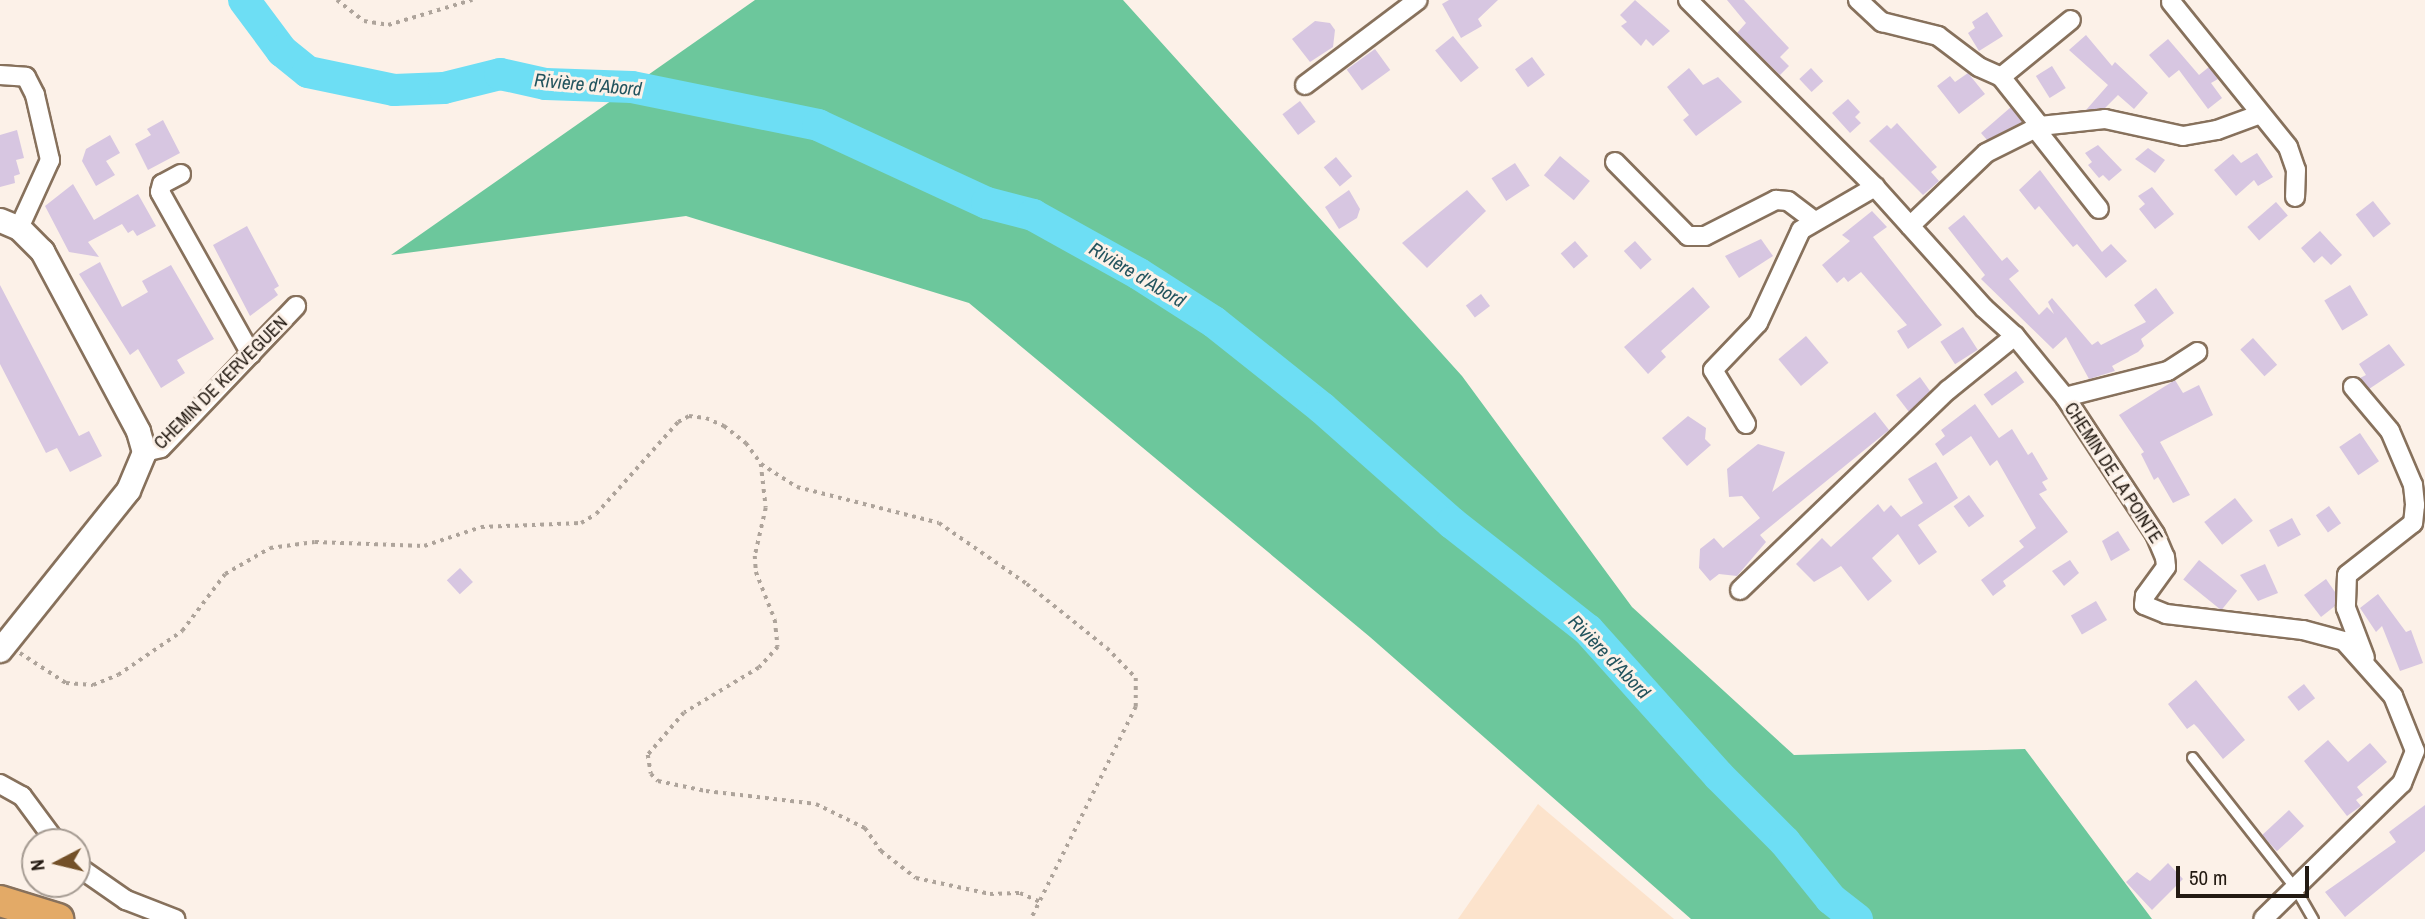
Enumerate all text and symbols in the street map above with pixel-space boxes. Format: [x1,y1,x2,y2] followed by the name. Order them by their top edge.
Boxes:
[533,69,643,101] water label: Rivière d'Abord
[1085,237,1189,313] water label: Rivière d'Abord
[150,312,292,454] street label: CHEMIN DE KERVEGUEN
[2059,398,2167,548] street label: CHEMIN DE LA POINTE
[1563,610,1655,704] water label: Rivière d'Abord
[21,828,91,898] north arrow
[2180,852,2313,896] scale bar
[24,858,51,872] text: N
[2189,863,2227,892] text: 50 m

